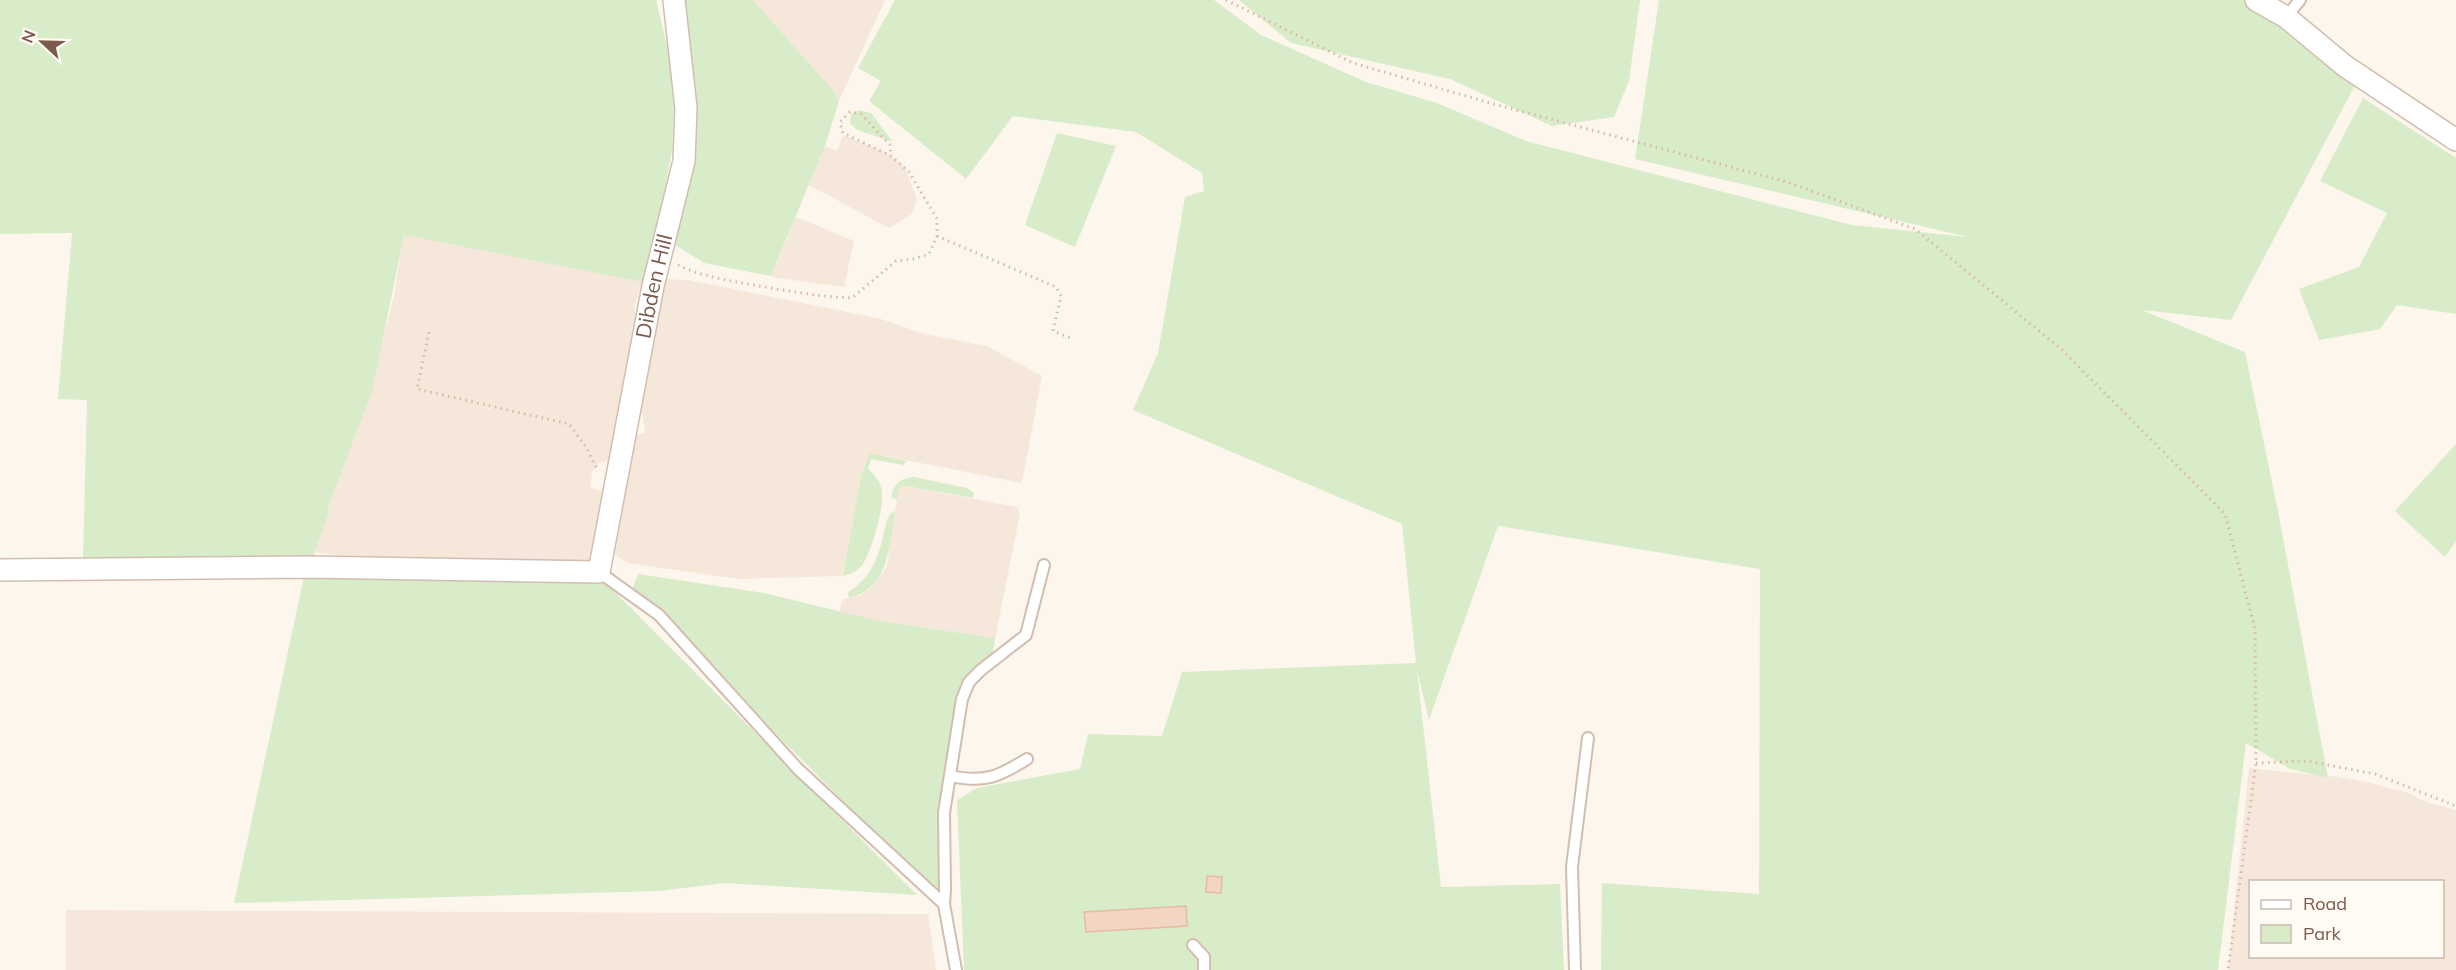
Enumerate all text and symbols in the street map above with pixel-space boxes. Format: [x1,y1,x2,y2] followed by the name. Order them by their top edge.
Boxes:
[12,12,72,72] north arrow
[17,27,40,46] text: N
[629,231,677,341] street label: Dibden Hill
[2249,880,2444,958] legend
[2303,892,2347,915] text: Road
[2303,922,2342,945] text: Park

